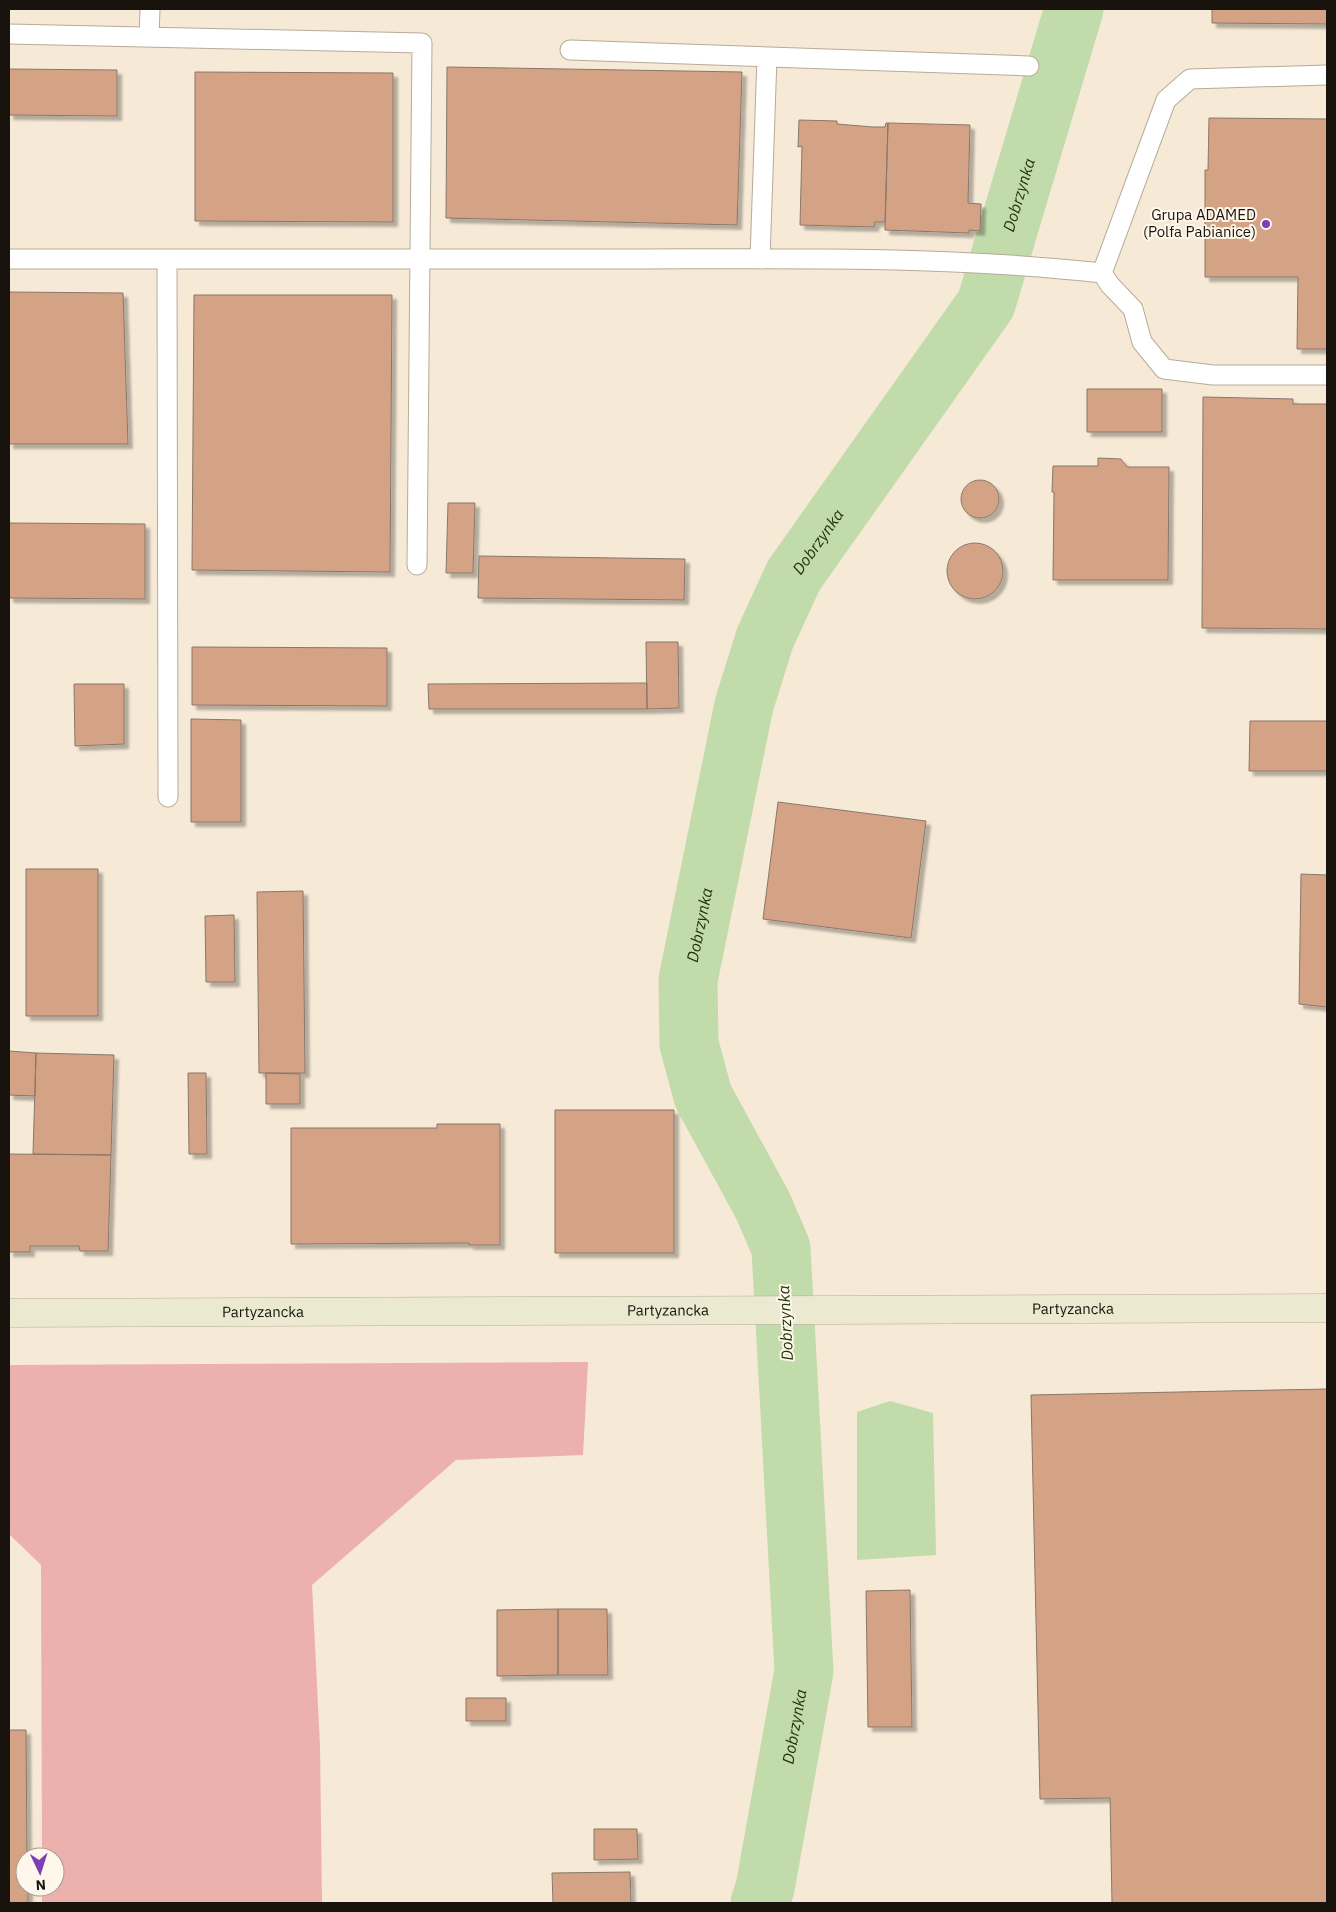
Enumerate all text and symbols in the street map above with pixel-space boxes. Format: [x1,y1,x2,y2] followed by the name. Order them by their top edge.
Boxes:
[998,156,1039,234] water label: Dobrzynka
[1143,205,1256,241] place label: Grupa ADAMED (Polfa Pabianice)
[1260,218,1272,230] marker: Grupa ADAMED (Polfa Pabianice)
[788,505,848,578] water label: Dobrzynka
[682,886,717,964] water label: Dobrzynka
[773,1285,797,1361] water label: Dobrzynka
[1032,1299,1114,1318] street label: Partyzancka
[627,1300,709,1320] street label: Partyzancka
[222,1302,304,1321] street label: Partyzancka
[778,1687,811,1765] water label: Dobrzynka
[15,1847,65,1897] north arrow
[35,1876,47,1894] text: N

